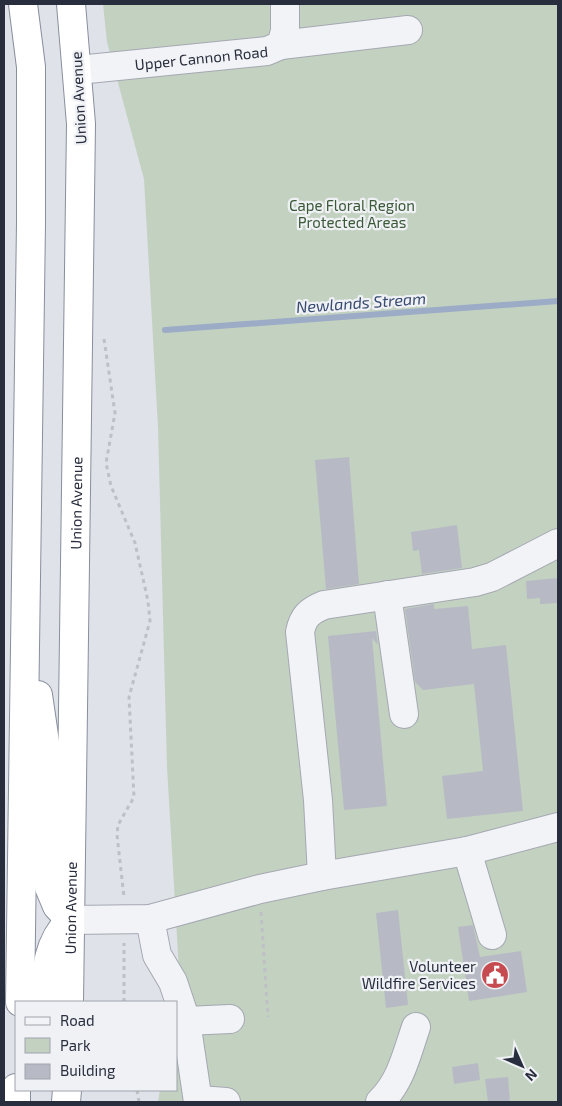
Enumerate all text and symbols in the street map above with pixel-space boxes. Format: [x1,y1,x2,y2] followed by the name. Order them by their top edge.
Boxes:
[134,42,269,73] street label: Upper Cannon Road
[67,51,89,145] street label: Union Avenue
[289,196,415,231] park label: Cape Floral Region Protected Areas
[295,288,427,316] water label: Newlands Stream
[66,456,85,550] street label: Union Avenue
[61,861,80,955] street label: Union Avenue
[362,957,476,992] place label: Volunteer Wildfire Services
[480,960,510,990] public building icon: Volunteer Wildfire Services
[15,1001,178,1091] legend
[60,1011,95,1029] text: Road
[60,1036,91,1054] text: Park
[497,1041,547,1091] north arrow
[60,1061,116,1079] text: Building
[522,1066,541,1085] text: N

